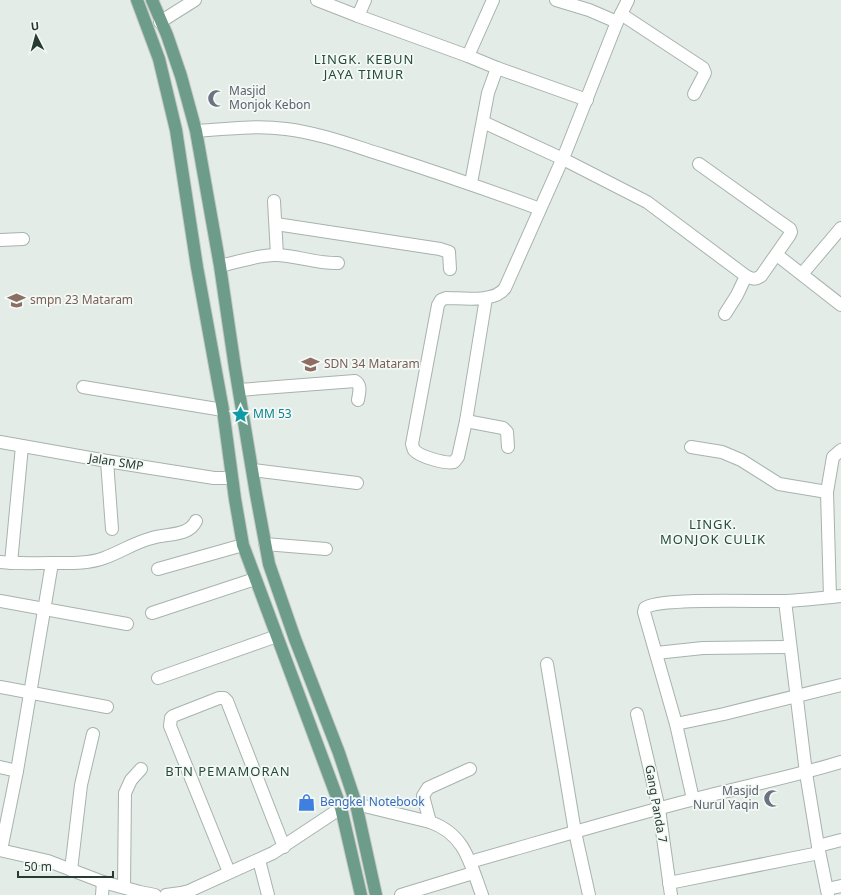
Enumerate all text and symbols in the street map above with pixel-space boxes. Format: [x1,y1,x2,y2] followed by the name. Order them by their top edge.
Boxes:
[16,16,56,56] north arrow
[30,18,40,33] text: U
[314,50,414,83] district label: LINGK. KEBUN JAYA TIMUR
[229,82,311,113] place label: Masjid Monjok Kebon
[206,88,226,108] mosque icon: Masjid Monjok Kebon
[7,290,27,310] school or university icon: smpn 23 Mataram
[30,291,133,308] place label: smpn 23 Mataram
[301,354,321,374] school or university icon: SDN 34 Mataram
[324,355,420,372] place label: SDN 34 Mataram
[230,404,250,424] place icon: MM 53
[253,405,292,422] place label: MM 53
[87,449,145,474] street label: Jalan SMP
[660,515,766,548] district label: LINGK. MONJOK CULIK
[165,762,291,780] district label: BTN PEMAMORAN
[641,764,672,844] street label: Gang Panda 7
[693,782,759,813] place label: Masjid Nurul Yaqin
[762,788,782,808] mosque icon: Masjid Nurul Yaqin
[297,792,317,812] shop icon: Bengkel Notebook
[320,793,425,810] place label: Bengkel Notebook
[18,853,113,879] scale bar
[24,858,52,875] text: 50 m

